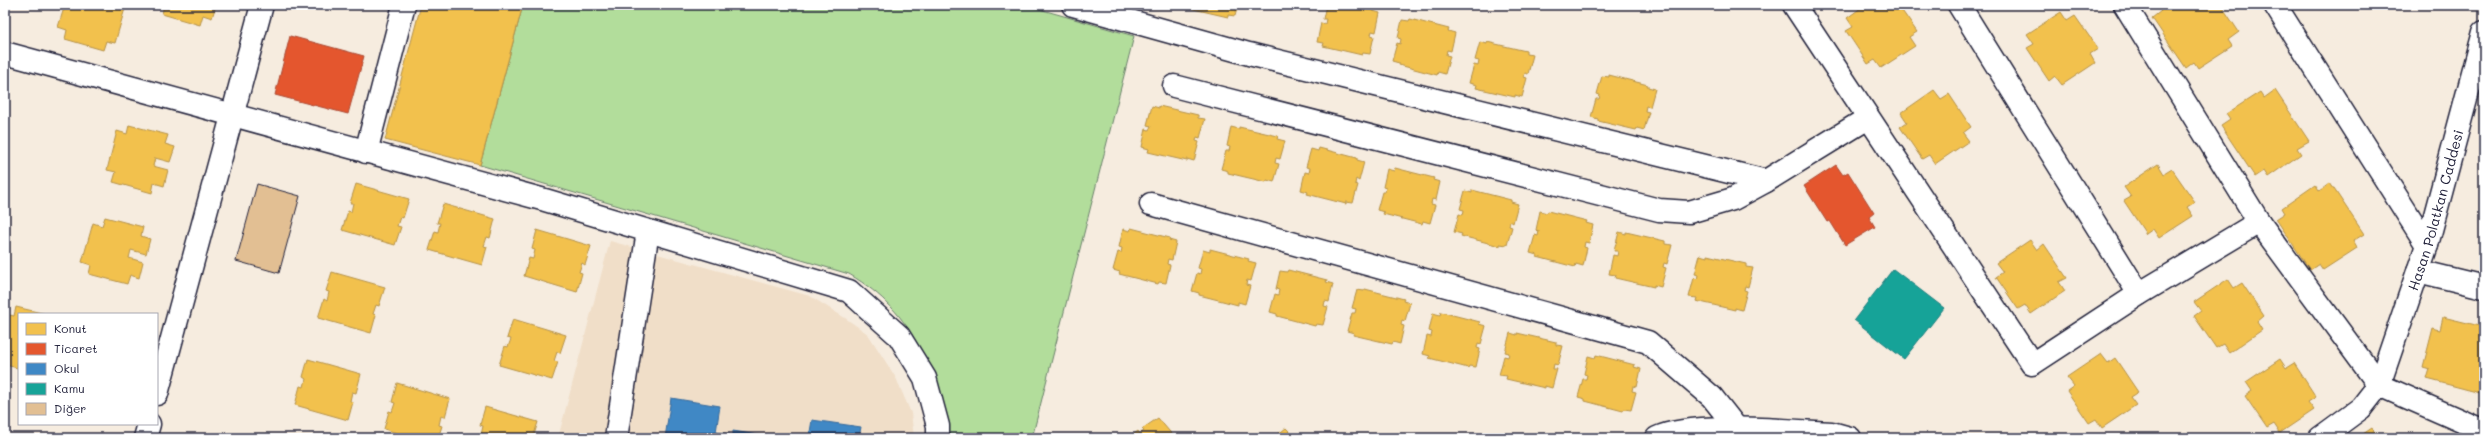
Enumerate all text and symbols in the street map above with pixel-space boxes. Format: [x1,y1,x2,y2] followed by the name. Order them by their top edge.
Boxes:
[2403,127,2467,293] street label: Hasan Polatkan Caddesi
[18,313,158,425] legend
[54,320,87,336] text: Konut
[54,340,98,356] text: Ticaret
[54,360,79,376] text: Okul
[54,380,85,396] text: Kamu
[54,400,86,416] text: Diğer

